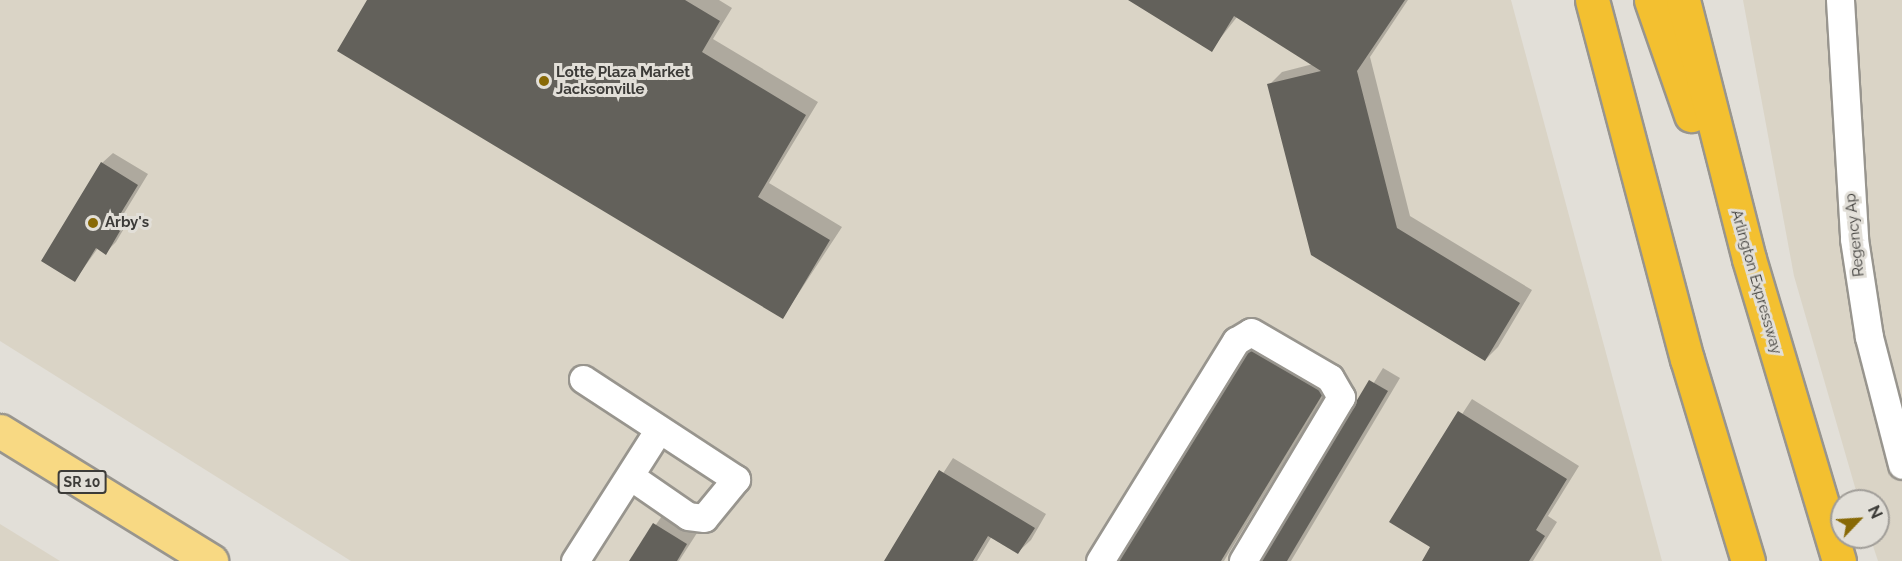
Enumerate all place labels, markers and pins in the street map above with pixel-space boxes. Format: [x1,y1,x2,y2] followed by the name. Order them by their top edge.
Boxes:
[556,63,690,98] place label: Lotte Plaza Market Jacksonville
[537,74,551,88] marker: Lotte Plaza Market Jacksonville
[105,214,149,232] place label: Arby's
[86,216,100,230] marker: Arby's

